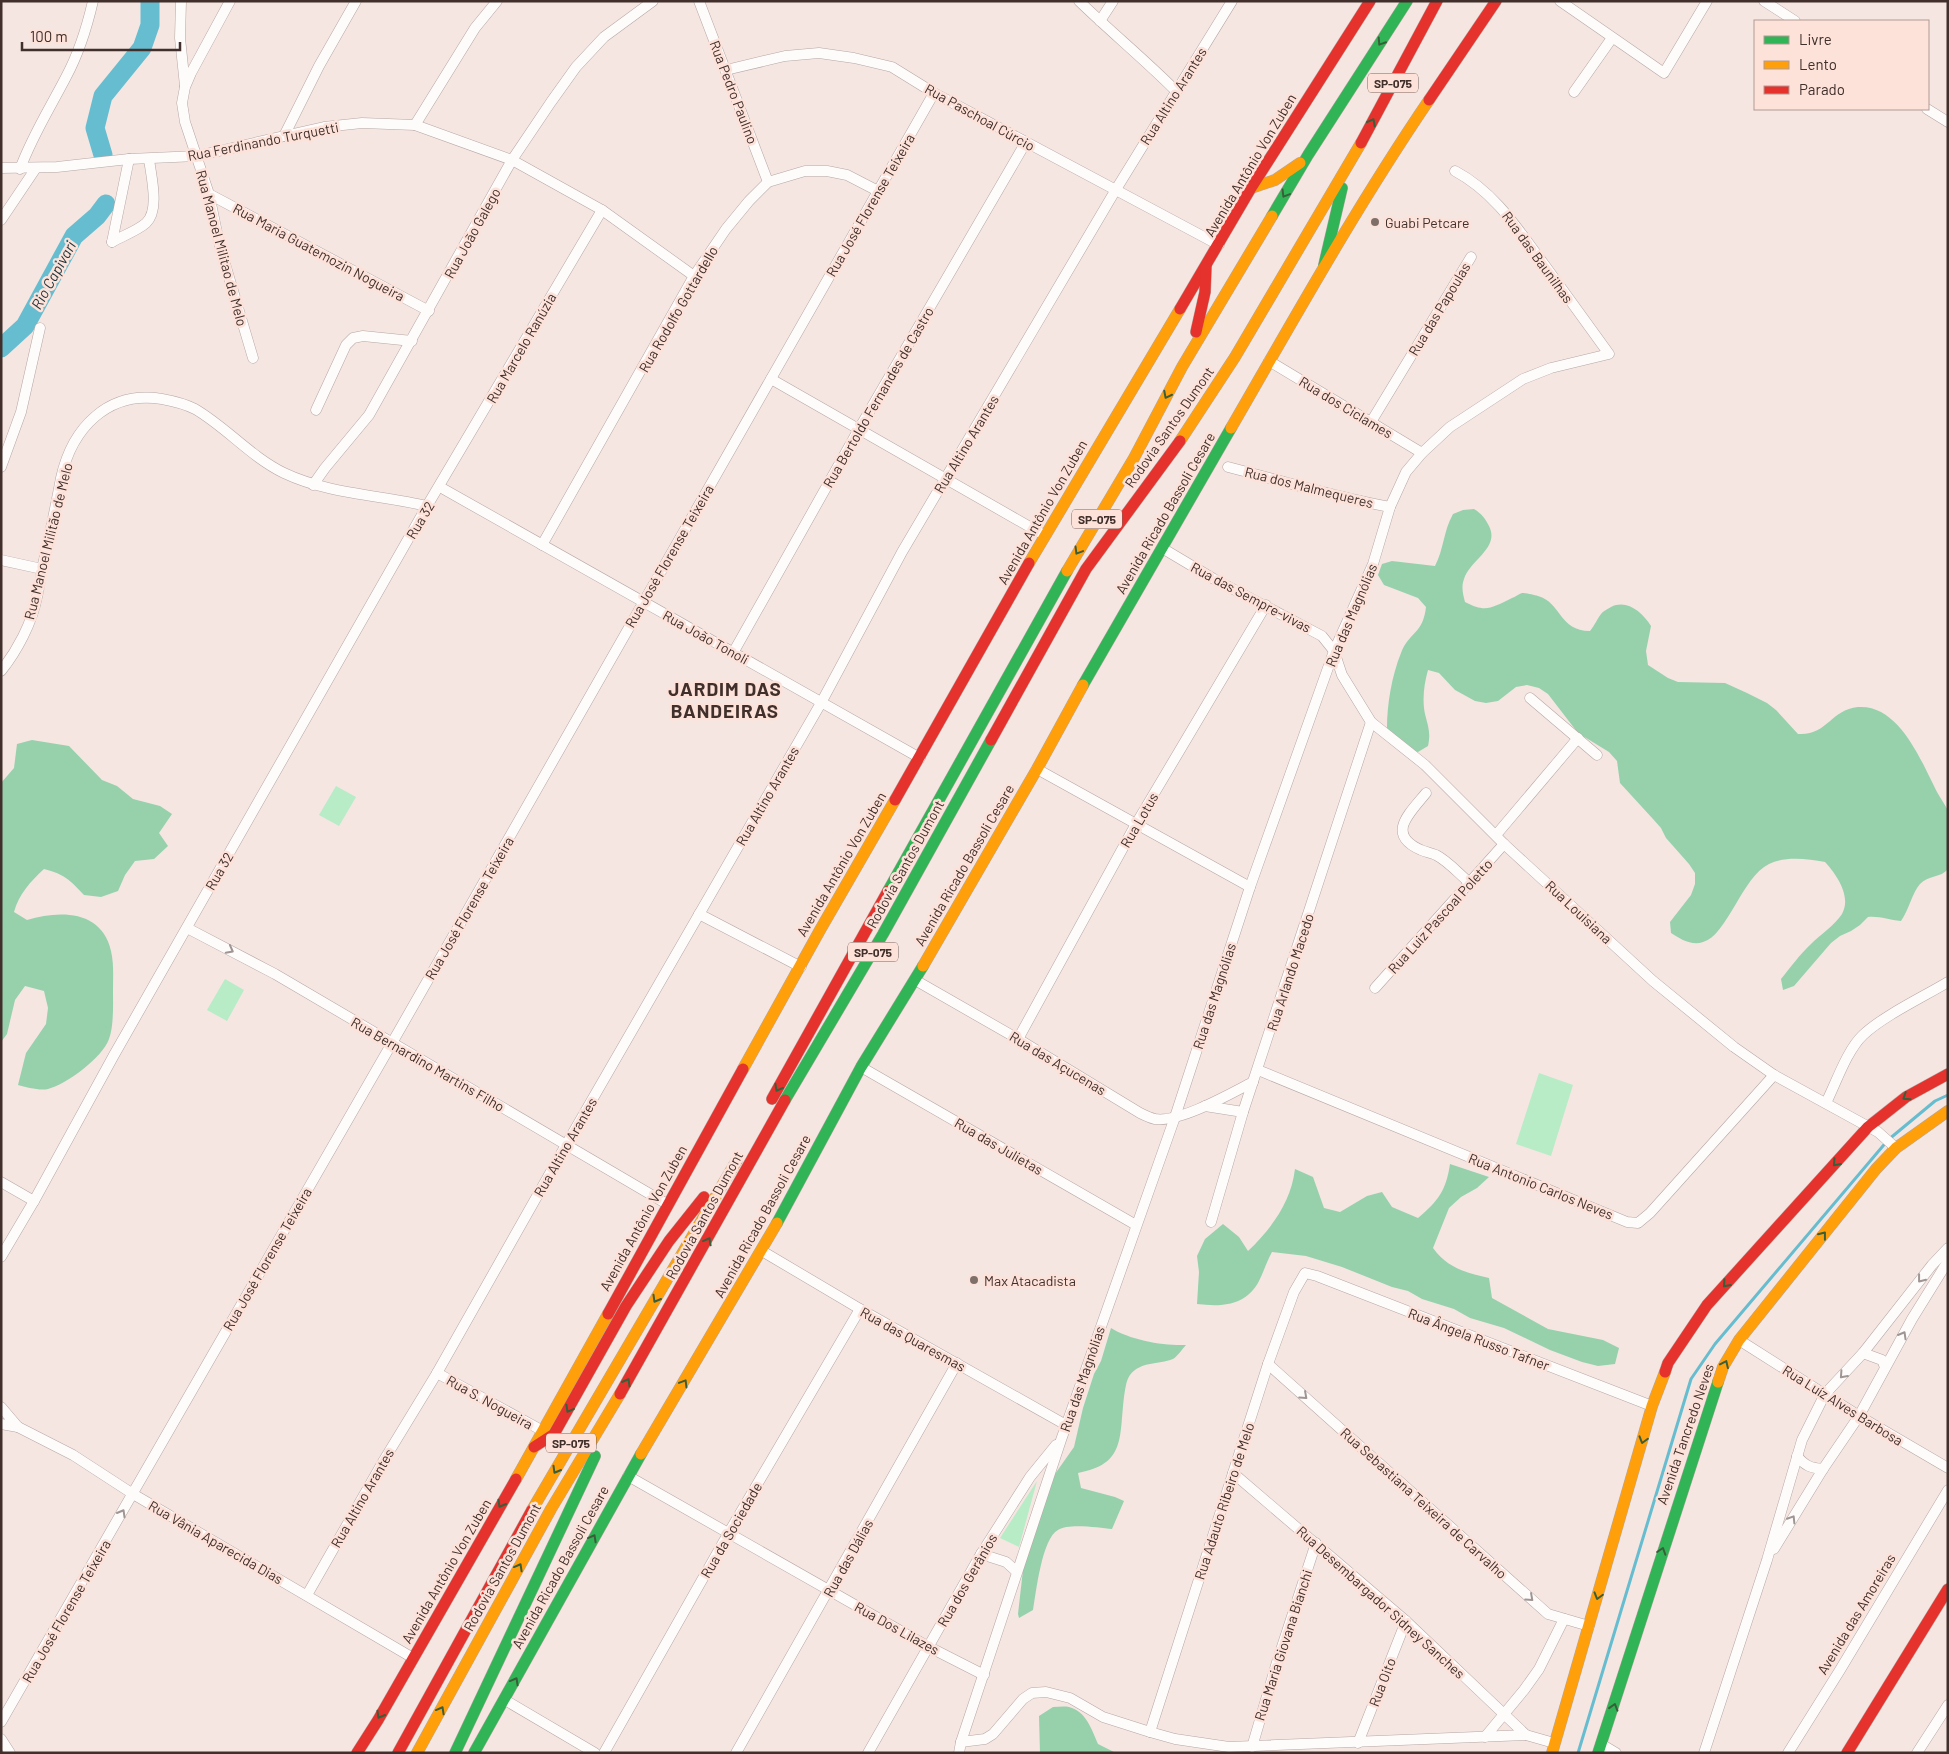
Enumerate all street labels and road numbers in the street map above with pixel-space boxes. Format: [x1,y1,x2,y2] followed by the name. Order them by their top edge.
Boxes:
[706,38,762,146] street label: Rua Pedro Paulino
[1136,44,1210,148] street label: Rua Altino Arantes
[1368,74,1418,92] road number: SP-075
[922,80,1038,154] street label: Rua Paschoal Cúrcio
[1200,90,1300,240] street label: Avenida Antônio Von Zuben
[186,118,340,164] street label: Rua Ferdinando Turquetti
[822,131,918,279] street label: Rua José Florense Teixeira
[193,168,251,328] street label: Rua Manoel Militao de Melo
[440,185,504,281] street label: Rua João Galego
[230,199,408,305] street label: Rua Maria Guatemozin Nogueira
[1499,208,1577,306] street label: Rua das Baunilhas
[635,243,721,375] street label: Rua Rodolfo Gottardello
[1405,259,1474,359] street label: Rua das Papoulas
[483,290,559,406] street label: Rua Marcelo Ranúzia
[819,304,937,490] street label: Rua Bertoldo Fernandes de Castro
[1121,363,1217,491] street label: Rodovia Santos Dumont
[1296,372,1396,442] street label: Rua dos Ciclames
[930,392,1002,496] street label: Rua Altino Arantes
[1112,429,1218,597] street label: Avenida Ricado Bassoli Cesare
[994,437,1090,587] street label: Avenida Antônio Von Zuben
[20,461,76,621] street label: Rua Manoel Militão de Melo
[1243,463,1375,511] street label: Rua dos Malmequeres
[621,482,717,630] street label: Rua José Florense Teixeira
[402,498,438,542] street label: Rua 32
[1072,509,1122,528] road number: SP-075
[1188,558,1314,636] street label: Rua das Sempre-vivas
[1322,561,1381,669] street label: Rua das Magnólias
[660,606,752,668] street label: Rua João Tonoli
[732,743,802,849] street label: Rua Altino Arantes
[911,781,1017,949] street label: Avenida Ricado Bassoli Cesare
[793,789,889,939] street label: Avenida Antônio Von Zuben
[1116,789,1162,851] street label: Rua Lotus
[863,797,947,931] street label: Rodovia Santos Dumont
[421,834,517,982] street label: Rua José Florense Teixeira
[201,849,237,893] street label: Rua 32
[1384,855,1496,977] street label: Rua Luiz Pascoal Poletto
[1542,877,1616,947] street label: Rua Louisiana
[1263,911,1317,1033] street label: Rua Arlando Macedo
[1189,941,1239,1051] street label: Rua das Magnólias
[848,942,898,962] road number: SP-075
[348,1013,508,1115] street label: Rua Bernardino Martins Filho
[1007,1027,1110,1099] street label: Rua das Açucenas
[530,1094,600,1200] street label: Rua Altino Arantes
[952,1114,1046,1178] street label: Rua das Julietas
[710,1131,814,1301] street label: Avenida Ricado Bassoli Cesare
[596,1142,690,1294] street label: Avenida Antônio Von Zuben
[662,1148,746,1282] street label: Rodovia Santos Dumont
[1466,1149,1616,1223] street label: Rua Antonio Carlos Neves
[219,1185,315,1333] street label: Rua José Florense Teixeira
[857,1303,969,1375] street label: Rua das Quaresmas
[1406,1304,1552,1374] street label: Rua Ângela Russo Tafner
[1056,1324,1108,1434] street label: Rua das Magnólias
[1653,1361,1717,1507] street label: Avenida Tancredo Neves
[1780,1361,1906,1449] street label: Rua Luíz Alves Barbosa
[444,1371,536,1433] street label: Rua S. Nogueira
[1191,1420,1257,1582] street label: Rua Adauto Ribeiro de Melo
[1337,1424,1511,1582] street label: Rua Sebastiana Teixeira de Carvalho
[546,1434,596,1452] road number: SP-075
[327,1445,397,1551] street label: Rua Altino Arantes
[697,1479,765,1581] street label: Rua da Sociedade
[508,1482,612,1652] street label: Avenida Ricado Bassoli Cesare
[398,1496,494,1646] street label: Avenida Antônio Von Zuben
[146,1497,286,1588] street label: Rua Vânia Aparecida Dias
[460,1500,544,1634] street label: Rodovia Santos Dumont
[820,1516,877,1600] street label: Rua das Dálias
[1293,1522,1469,1682] street label: Rua Desembargador Sidney Sanches
[933,1530,1001,1630] street label: Rua dos Gerânios
[18,1537,114,1685] street label: Rua José Florense Teixeira
[1813,1550,1899,1677] street label: Avenida das Amoreiras
[1251,1567,1315,1723] street label: Rua Maria Giovana Bianchi
[852,1598,942,1658] street label: Rua Dos Lilazes
[1365,1655,1399,1709] street label: Rua Oito

